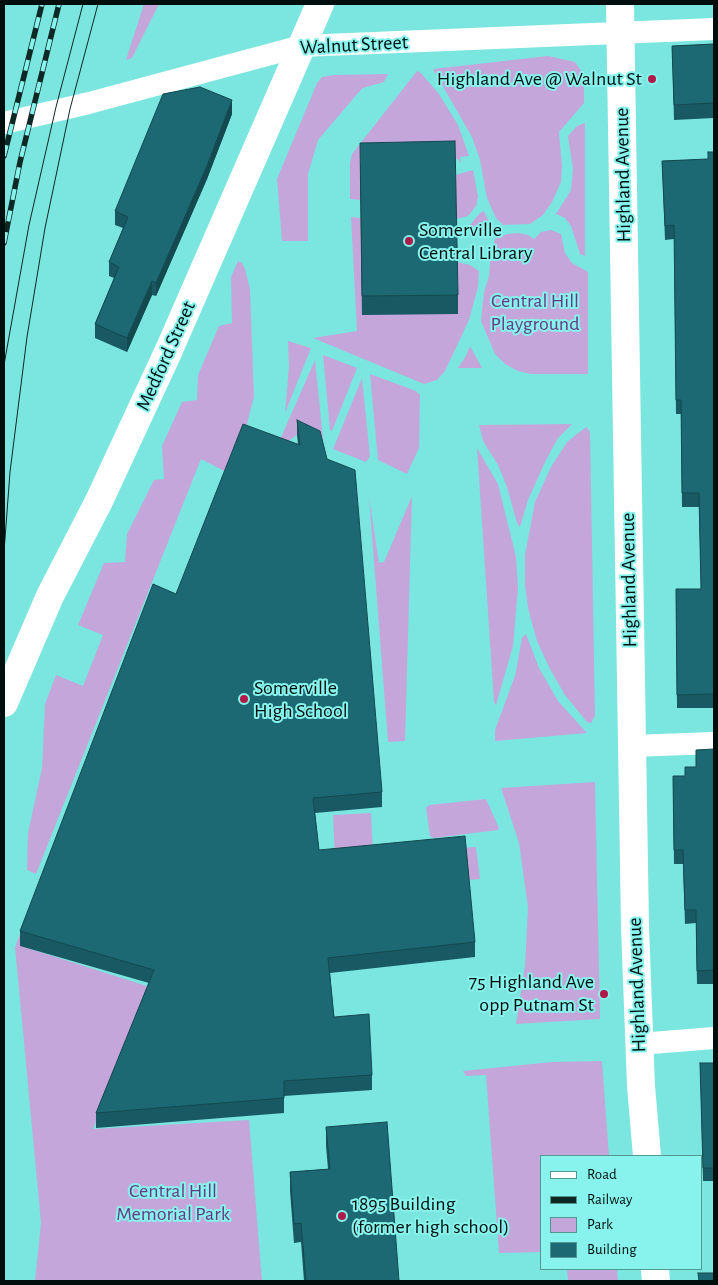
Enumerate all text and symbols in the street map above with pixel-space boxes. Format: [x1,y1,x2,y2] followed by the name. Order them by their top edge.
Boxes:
[299,30,409,60] street label: Walnut Street
[437,67,642,91] place label: Highland Ave @ Walnut St
[646,73,658,85] marker: Highland Ave @ Walnut St
[610,107,636,243] street label: Highland Avenue
[419,218,532,265] place label: Somerville Central Library
[403,235,415,247] marker: Somerville Central Library
[490,289,580,336] park label: Central Hill Playground
[131,297,201,415] street label: Medford Street
[616,512,642,648] street label: Highland Avenue
[254,676,348,723] place label: Somerville High School
[238,693,250,705] marker: Somerville High School
[623,917,651,1053] street label: Highland Avenue
[469,970,594,1017] place label: 75 Highland Ave opp Putnam St
[598,988,610,1000] marker: 75 Highland Ave opp Putnam St
[540,1155,703,1270] legend
[587,1167,617,1182] text: Road
[116,1179,230,1226] park label: Central Hill Memorial Park
[352,1192,509,1239] place label: 1895 Building (former high school)
[587,1192,632,1207] text: Railway
[336,1210,348,1222] marker: 1895 Building (former high school)
[587,1217,613,1232] text: Park
[587,1242,637,1257] text: Building

